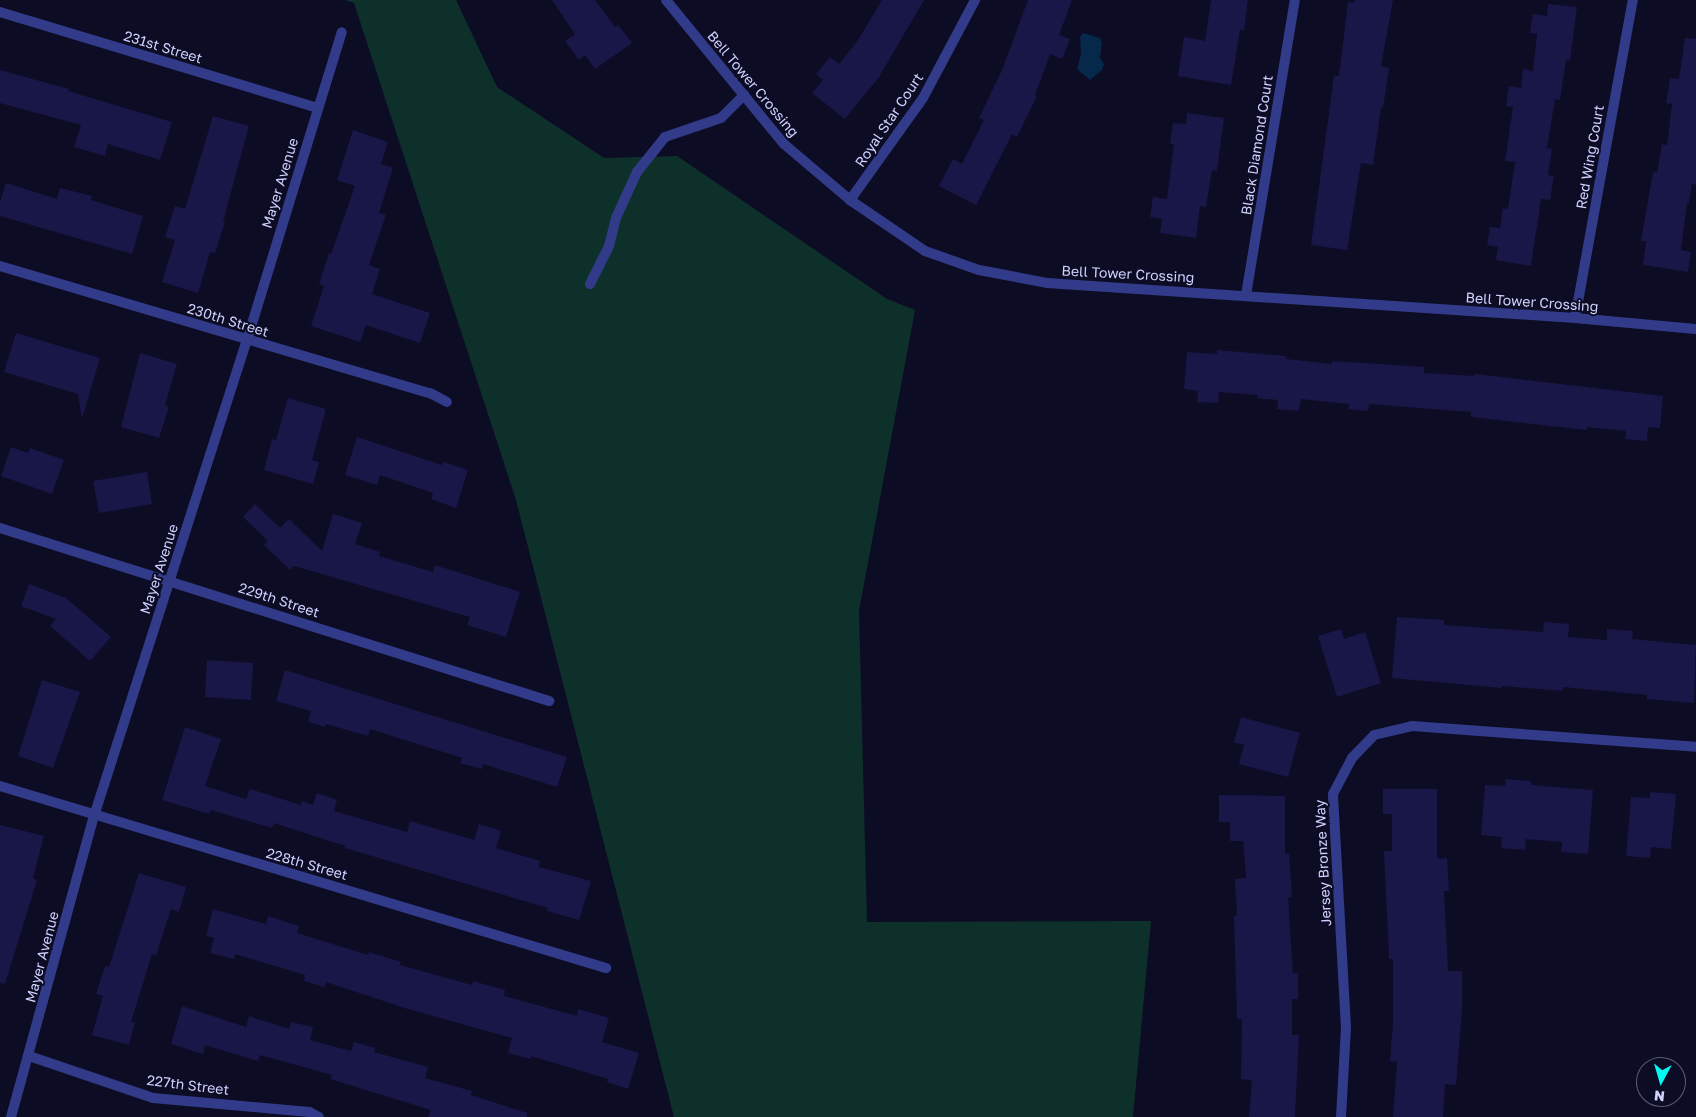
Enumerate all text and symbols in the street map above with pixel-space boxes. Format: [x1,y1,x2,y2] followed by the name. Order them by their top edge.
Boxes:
[122,27,204,67] street label: 231st Street
[704,28,802,140] street label: Bell Tower Crossing
[851,70,927,170] street label: Royal Star Court
[1238,74,1276,216] street label: Black Diamond Court
[1573,104,1607,210] street label: Red Wing Court
[258,136,302,230] street label: Mayer Avenue
[1061,262,1195,286] street label: Bell Tower Crossing
[1465,289,1599,315] street label: Bell Tower Crossing
[185,300,271,340] street label: 230th Street
[137,522,181,616] street label: Mayer Avenue
[237,579,321,621] street label: 229th Street
[1311,799,1335,927] street label: Jersey Bronze Way
[264,844,350,884] street label: 228th Street
[22,910,62,1004] street label: Mayer Avenue
[1636,1057,1686,1107] north arrow
[146,1072,230,1098] street label: 227th Street
[1653,1087,1666,1105] text: N

